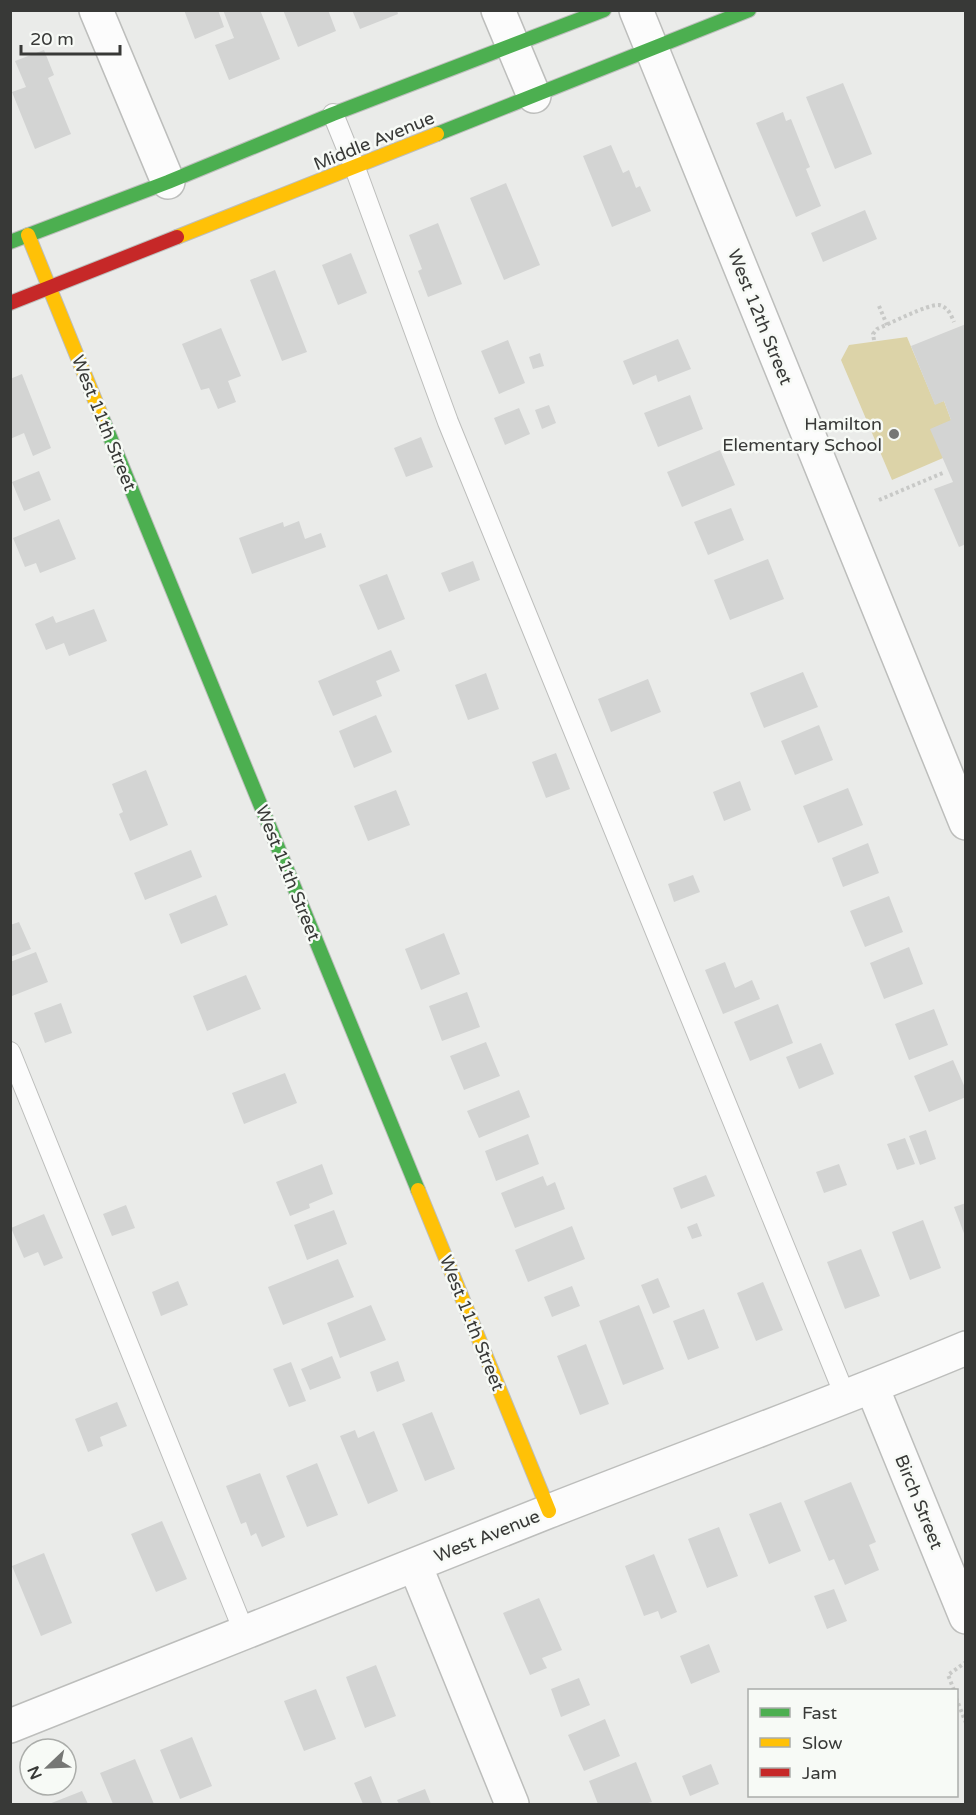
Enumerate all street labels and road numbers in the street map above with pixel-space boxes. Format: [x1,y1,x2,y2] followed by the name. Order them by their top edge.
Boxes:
[310,107,438,175] street label: Middle Avenue
[723,246,797,388] street label: West 12th Street
[67,352,141,494] street label: West 11th Street
[251,802,325,944] street label: West 11th Street
[435,1252,509,1394] street label: West 11th Street
[890,1451,948,1553] street label: Birch Street
[431,1505,543,1567] street label: West Avenue

